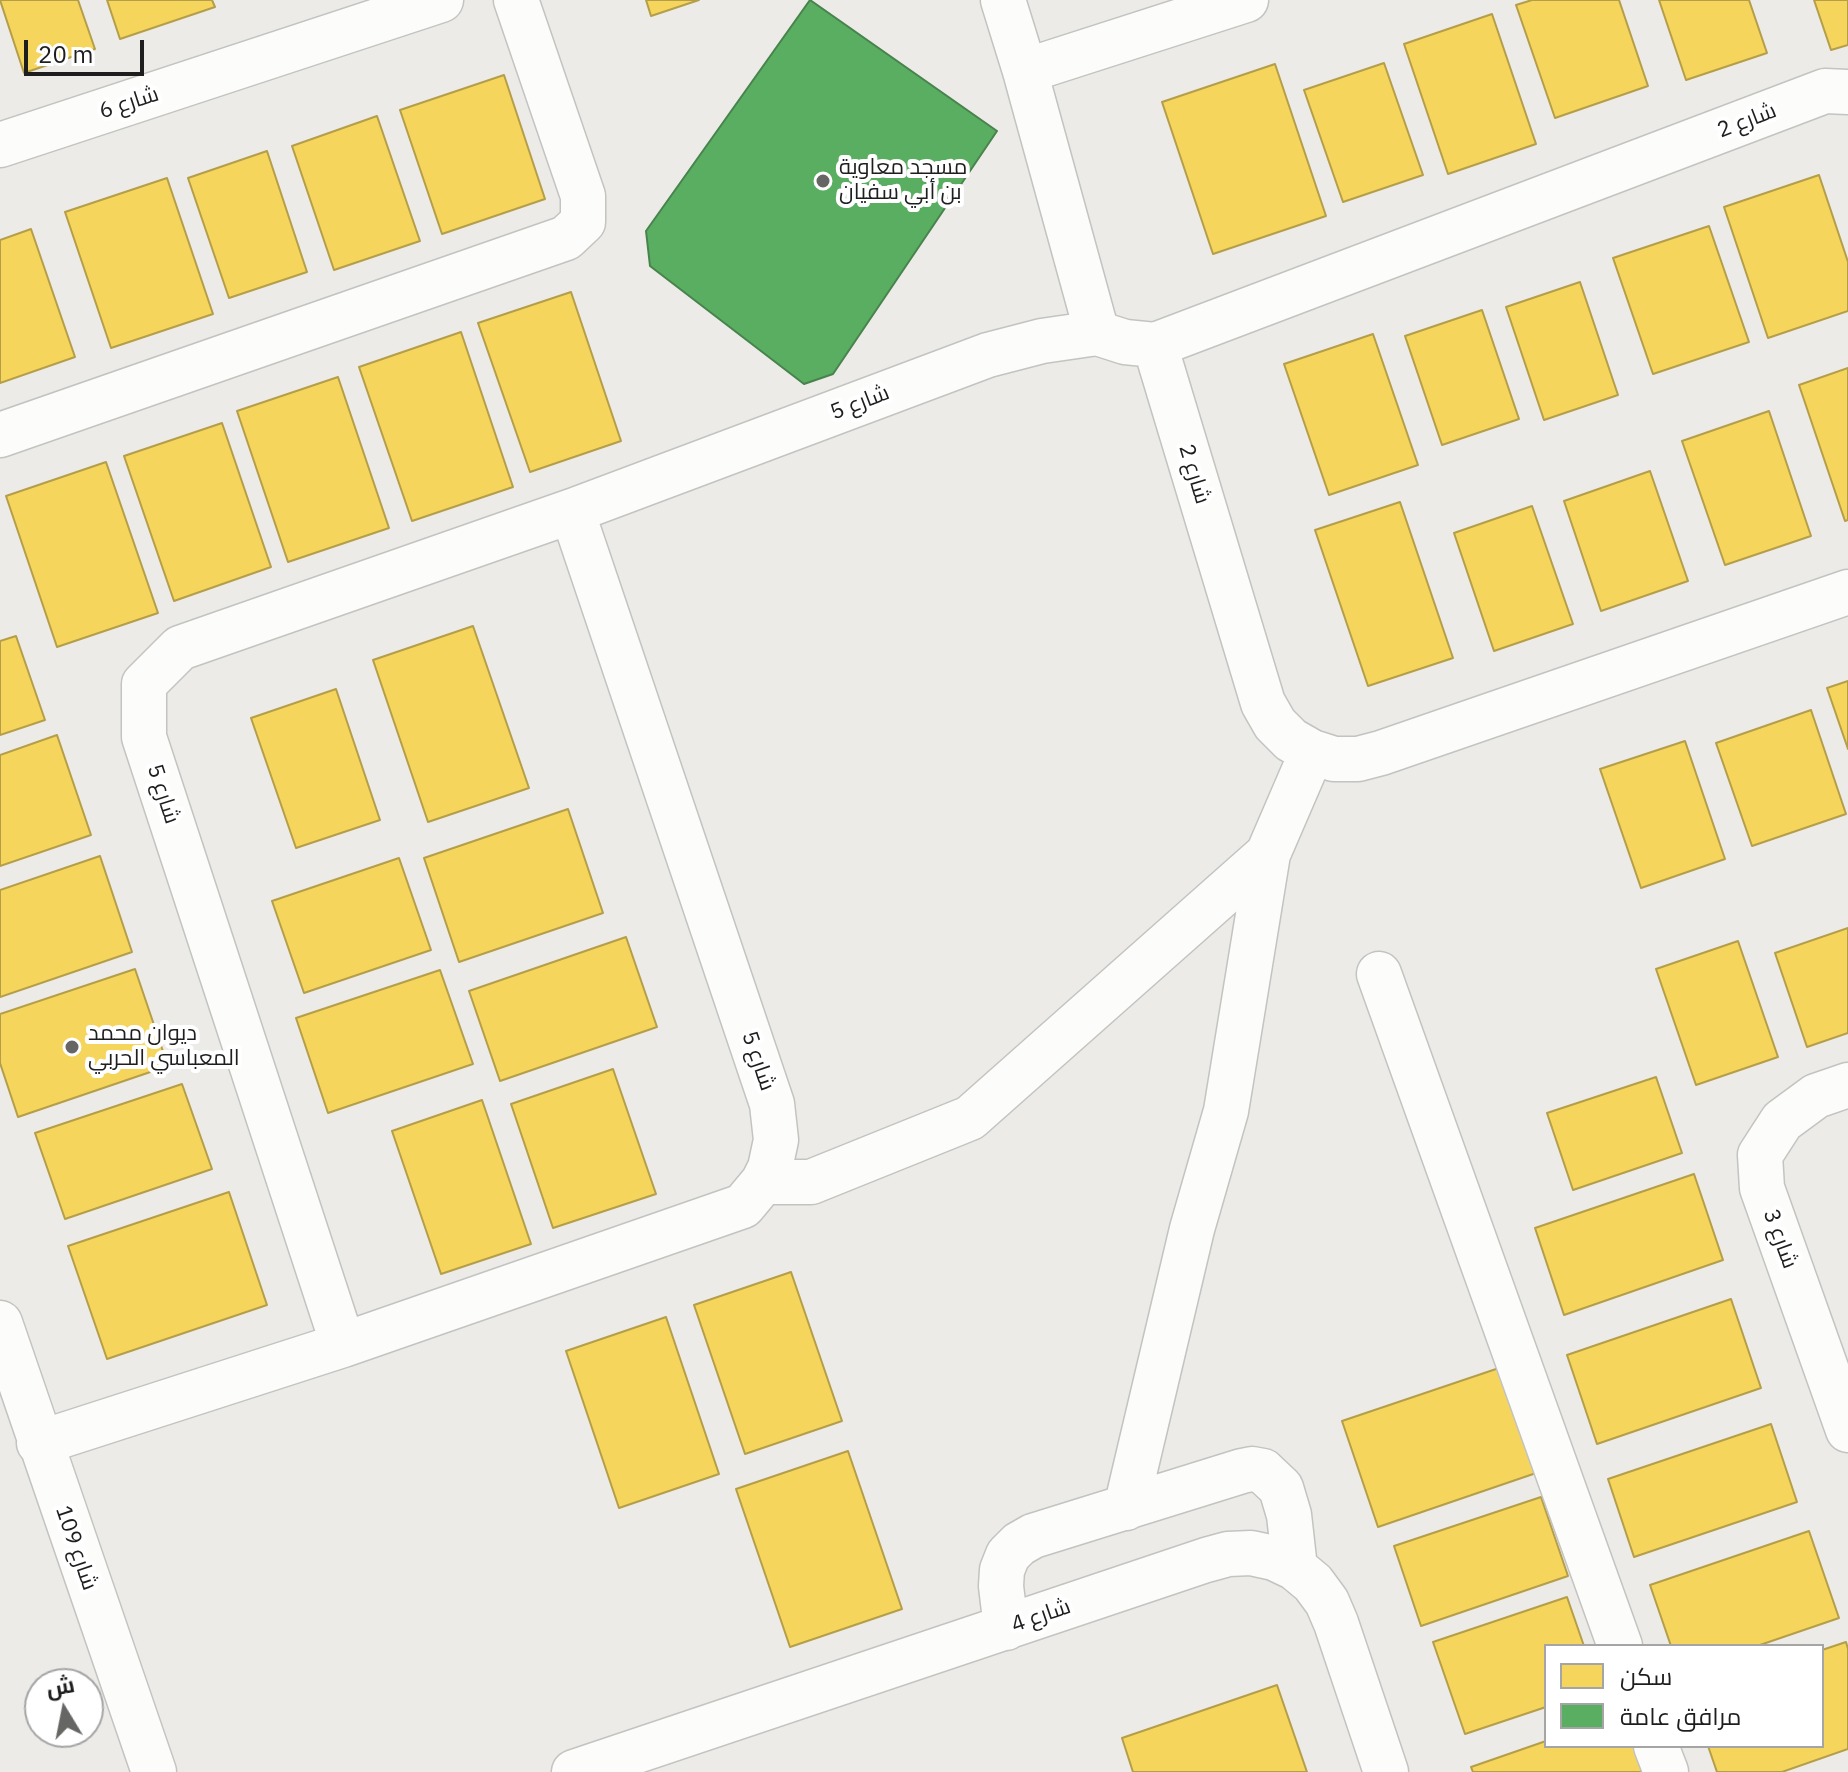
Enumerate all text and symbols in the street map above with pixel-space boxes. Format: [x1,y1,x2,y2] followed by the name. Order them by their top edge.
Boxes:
[28,24,148,74] scale bar
[38,38,93,70] text: 20 m
[96,81,162,125] street label: شارع 6
[1714,98,1780,144] street label: شارع 2
[839,155,967,206] place label: مسجد معاوية بن أبي سفيان
[814,172,832,190] marker: مسجد معاوية بن أبي سفيان
[827,380,893,426] street label: شارع 5
[1172,441,1216,507] street label: شارع 2
[141,761,185,827] street label: شارع 5
[88,1021,240,1072] place label: ديوان محمد المعباسي الحربي
[736,1028,780,1094] street label: شارع 5
[63,1038,81,1056] marker: ديوان محمد المعباسي الحربي
[1757,1206,1803,1272] street label: شارع 3
[49,1502,103,1594] street label: شارع 109
[1008,1594,1074,1638] street label: شارع 4
[1544,1644,1824,1748] legend
[1620,1660,1672,1692] text: سكن
[24,1668,104,1748] north arrow
[44,1669,77,1703] text: ش
[1620,1700,1741,1732] text: مرافق عامة

